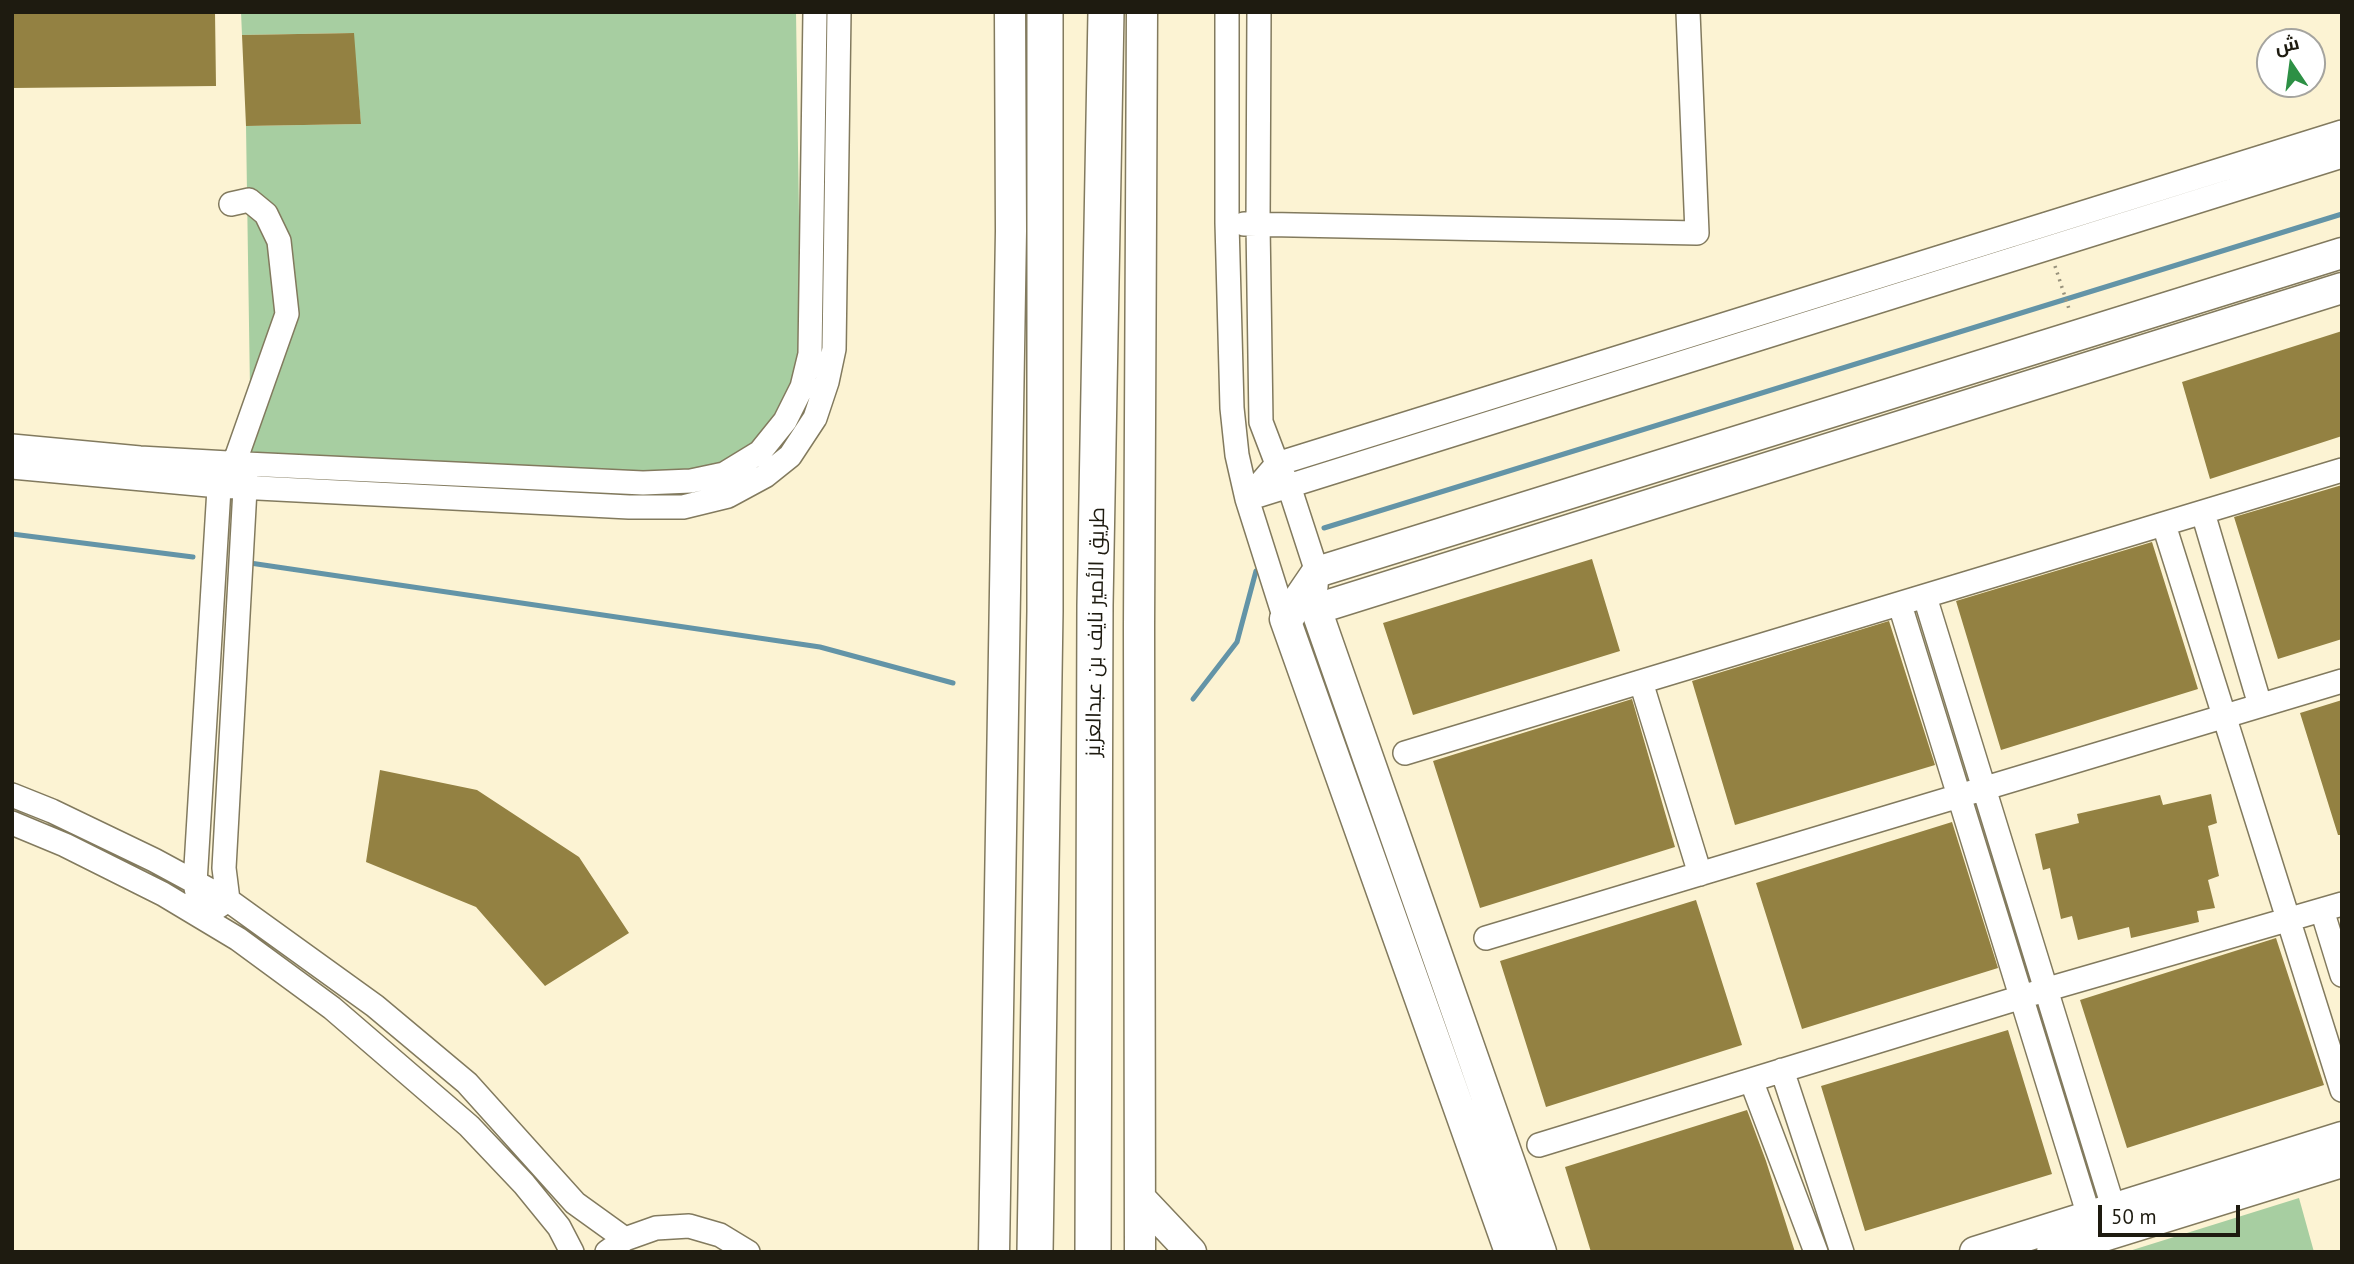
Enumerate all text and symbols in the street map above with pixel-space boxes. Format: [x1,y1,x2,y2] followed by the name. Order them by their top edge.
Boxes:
[2256,28,2326,98] north arrow
[2272,30,2301,59] text: ش
[1081,507,1111,757] street label: طريق الأمير نايف بن عبدالعزيز
[2102,1190,2244,1234] scale bar
[2111,1203,2157,1230] text: 50 m

